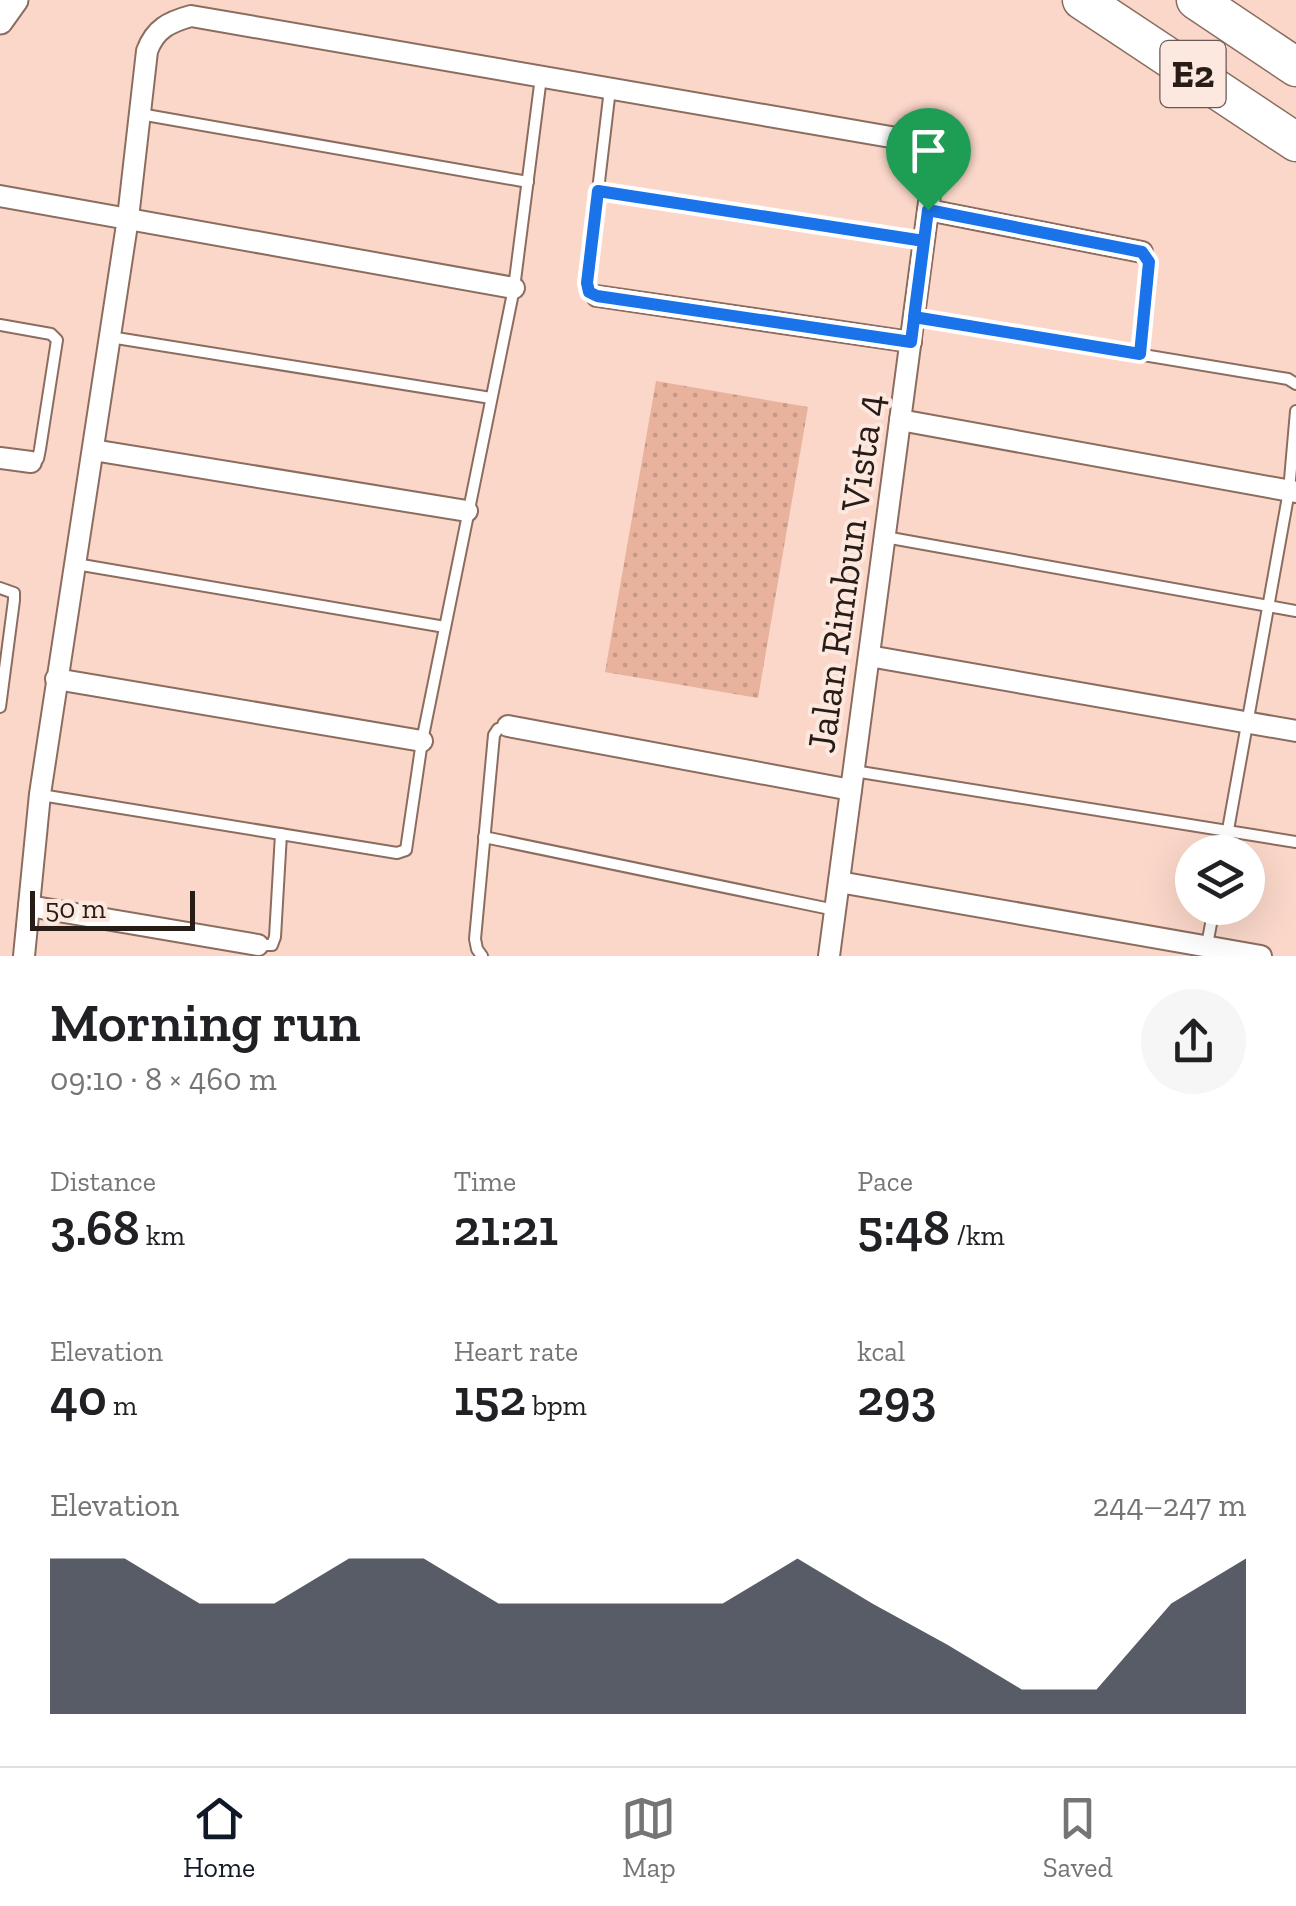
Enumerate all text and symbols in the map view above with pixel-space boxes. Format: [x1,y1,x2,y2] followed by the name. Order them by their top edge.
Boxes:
[1160,41,1226,107] road number: E2
[886,108,971,211] pin
[901,123,956,178] icon: arrive
[796,390,894,756] street label: Jalan Rimbun Vista 4
[1175,835,1265,925] map controls
[1175,835,1265,925] button: layers
[30,886,195,930] scale bar
[45,892,106,925] text: 50 m
[50,989,361,1055] text: Morning run
[1141,989,1246,1094] button: share
[50,1060,277,1098] text: 09:10 · 8 × 460 m
[50,1165,156,1198] text: Distance
[454,1165,516,1198] text: Time
[857,1165,913,1198] text: Pace
[50,1198,140,1258] text: 3.68
[454,1198,558,1258] text: 21:21
[857,1198,950,1258] text: 5:48
[140,1219,185,1252] text: km
[950,1219,1005,1252] text: /km
[50,1335,163,1368] text: Elevation
[454,1335,578,1368] text: Heart rate
[857,1335,905,1368] text: kcal
[50,1368,107,1428] text: 40
[454,1368,526,1428] text: 152
[857,1368,936,1428] text: 293
[107,1389,137,1422] text: m
[526,1389,587,1422] text: bpm
[50,1486,179,1524] text: Elevation
[1093,1486,1246,1524] text: 244–247 m
[183,1791,255,1884] tab: Home
[621,1791,676,1884] tab: Map
[1043,1791,1113,1884] tab: Saved

